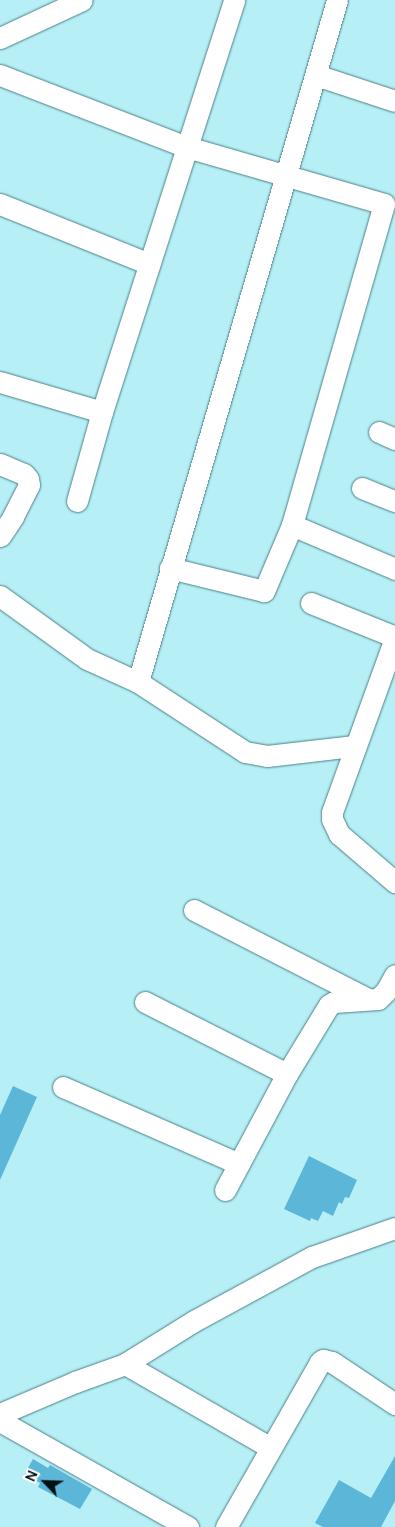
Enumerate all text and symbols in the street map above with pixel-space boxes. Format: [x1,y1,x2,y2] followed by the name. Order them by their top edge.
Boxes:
[20,1457,70,1507] north arrow
[20,1467,42,1484] text: N

